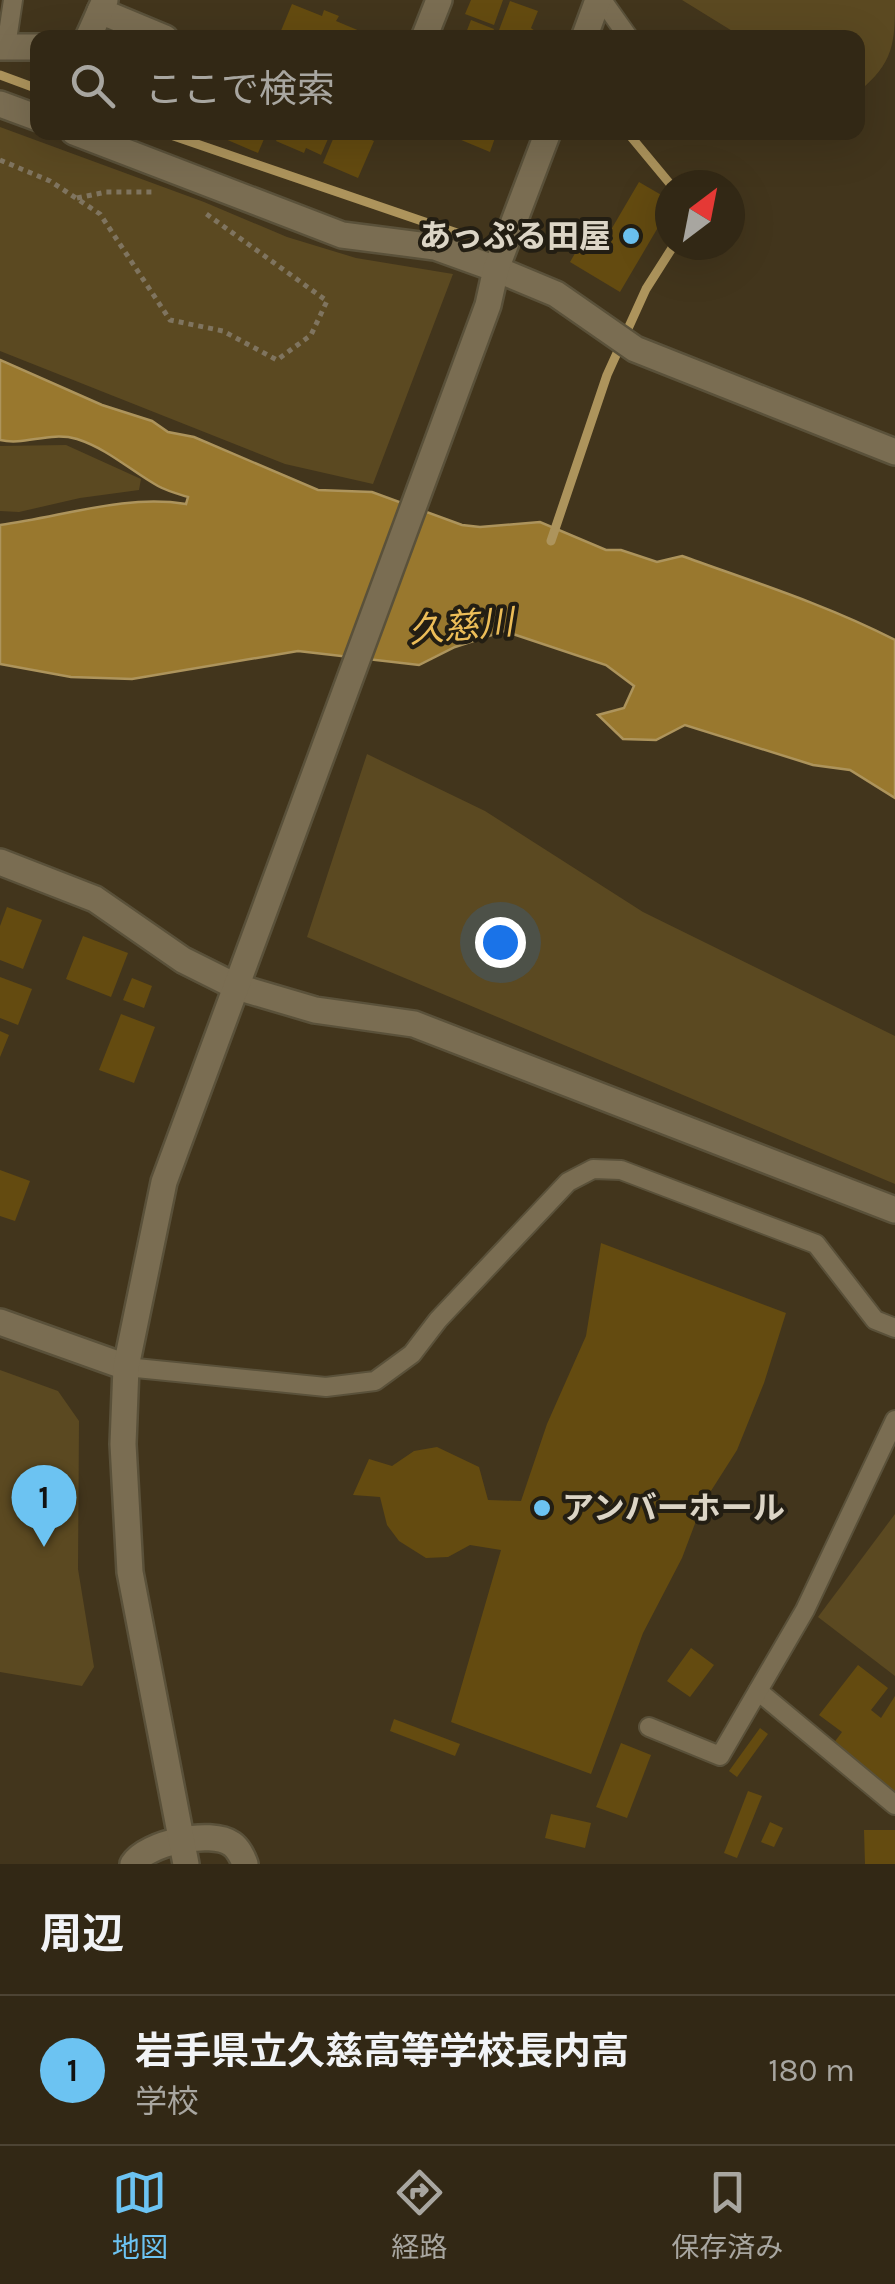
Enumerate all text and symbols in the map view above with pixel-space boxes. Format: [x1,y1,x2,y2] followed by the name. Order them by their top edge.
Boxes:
[30,30,865,140] search box
[65,58,120,113] icon: search
[145,67,335,112] text: ここで検索
[655,170,745,260] north arrow
[419,218,611,255] place label: あっぷる田屋
[620,225,642,247] marker: あっぷる田屋
[407,601,519,651] water label: 久慈川
[475,917,526,968] your location
[12,1464,76,1547] pin: 1
[562,1490,785,1527] place label: アンバーホール
[531,1497,553,1519] marker: アンバーホール
[40,1909,124,1959] text: 周辺
[135,2029,629,2074] text: 岩手県立久慈高等学校長内高
[67,2052,78,2089] text: 1
[768,2052,855,2089] text: 180 m
[135,2083,199,2120] text: 学校
[112,2165,168,2265] tab: 地図
[391,2165,447,2265] tab: 経路
[671,2165,783,2265] tab: 保存済み

